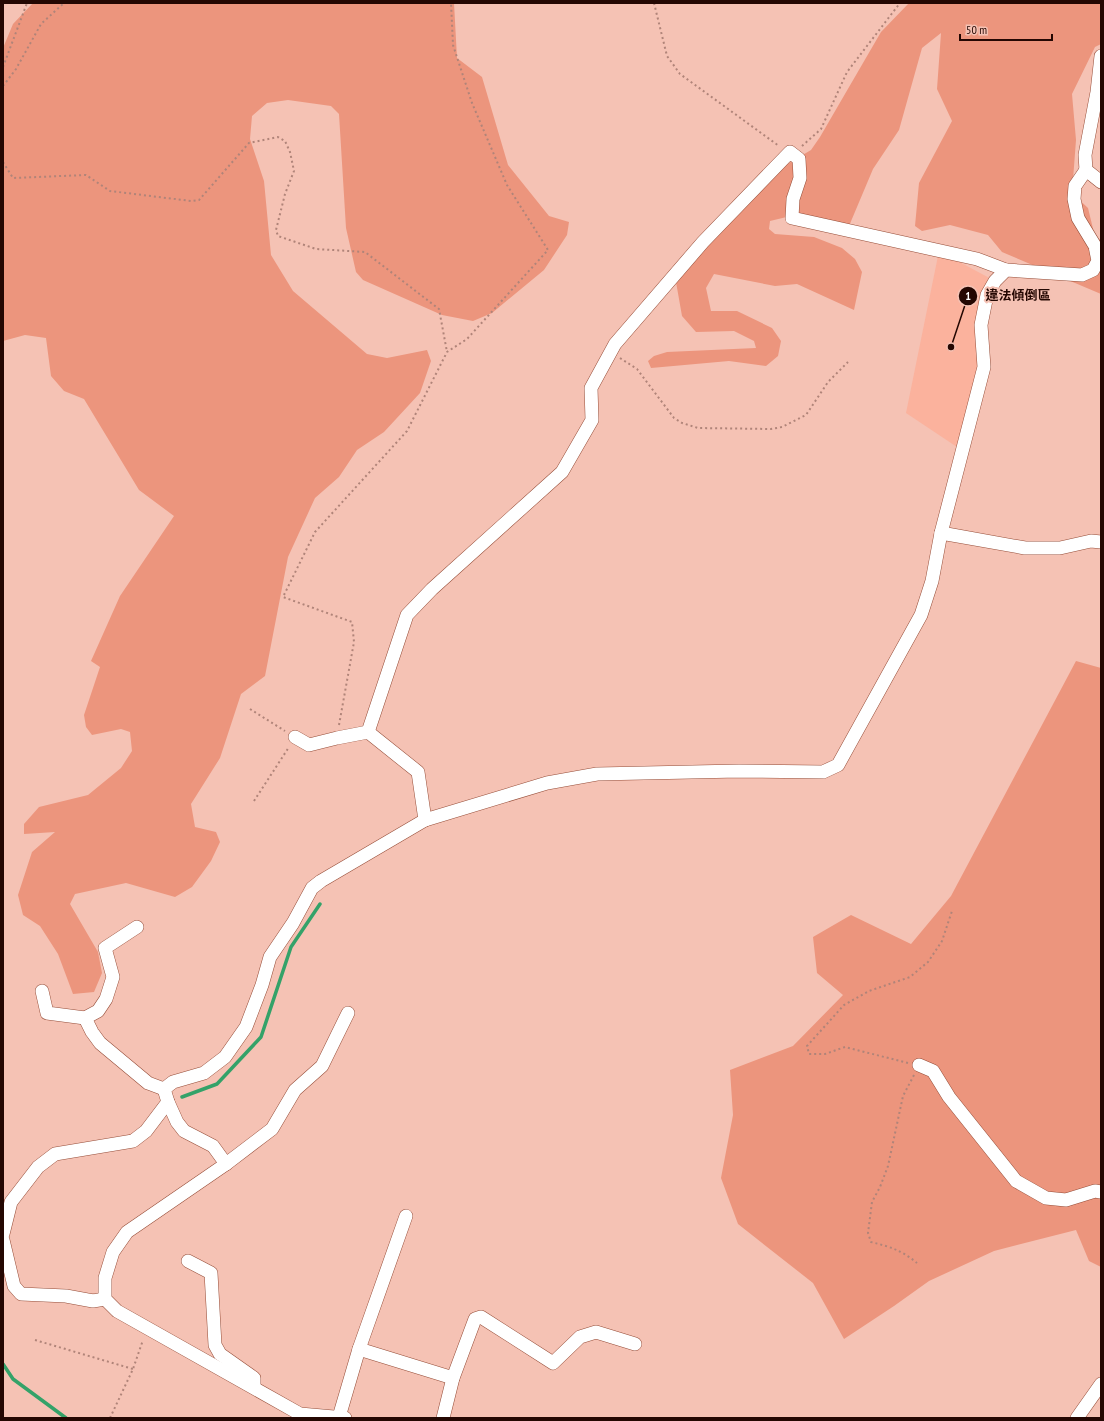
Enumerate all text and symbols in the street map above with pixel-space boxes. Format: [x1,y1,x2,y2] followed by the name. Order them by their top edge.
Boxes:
[960,16,1052,42] scale bar
[966,22,987,37] text: 50 m
[958,283,1059,308] callout: 違法傾倒區
[985,287,1051,304] text: 違法傾倒區
[965,288,971,303] text: 1

